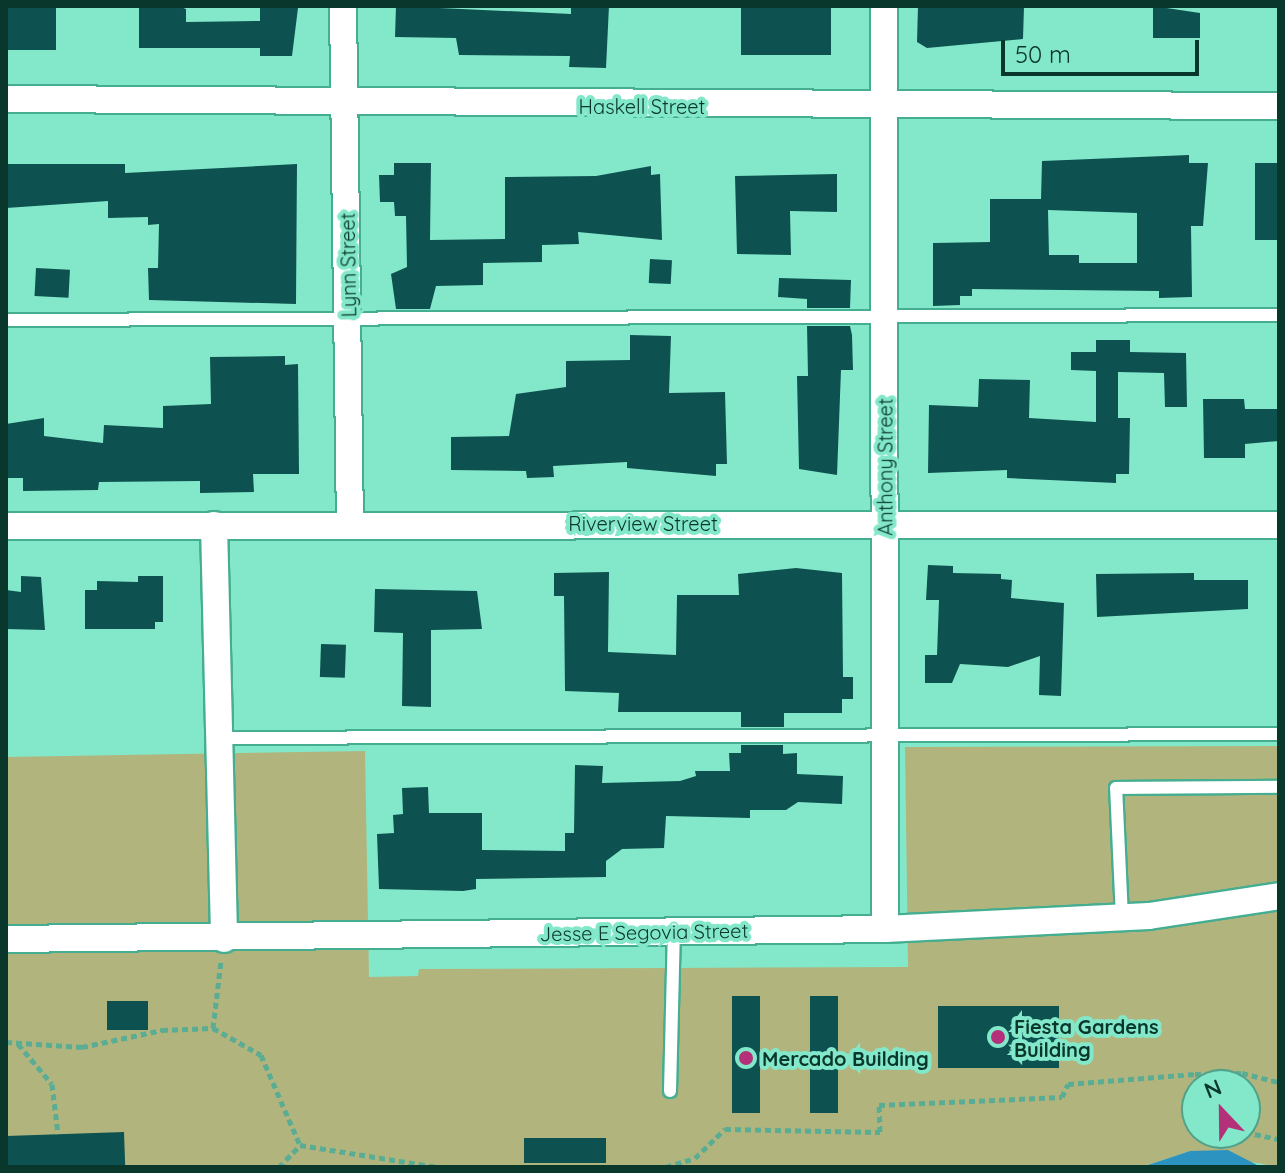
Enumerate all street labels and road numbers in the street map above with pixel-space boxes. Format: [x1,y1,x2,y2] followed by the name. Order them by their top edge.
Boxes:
[579,94,705,118] street label: Haskell Street
[335,212,361,318] street label: Lynn Street
[873,398,897,536] street label: Anthony Street
[568,511,718,535] street label: Riverview Street
[539,918,749,946] street label: Jesse E Segovia Street

